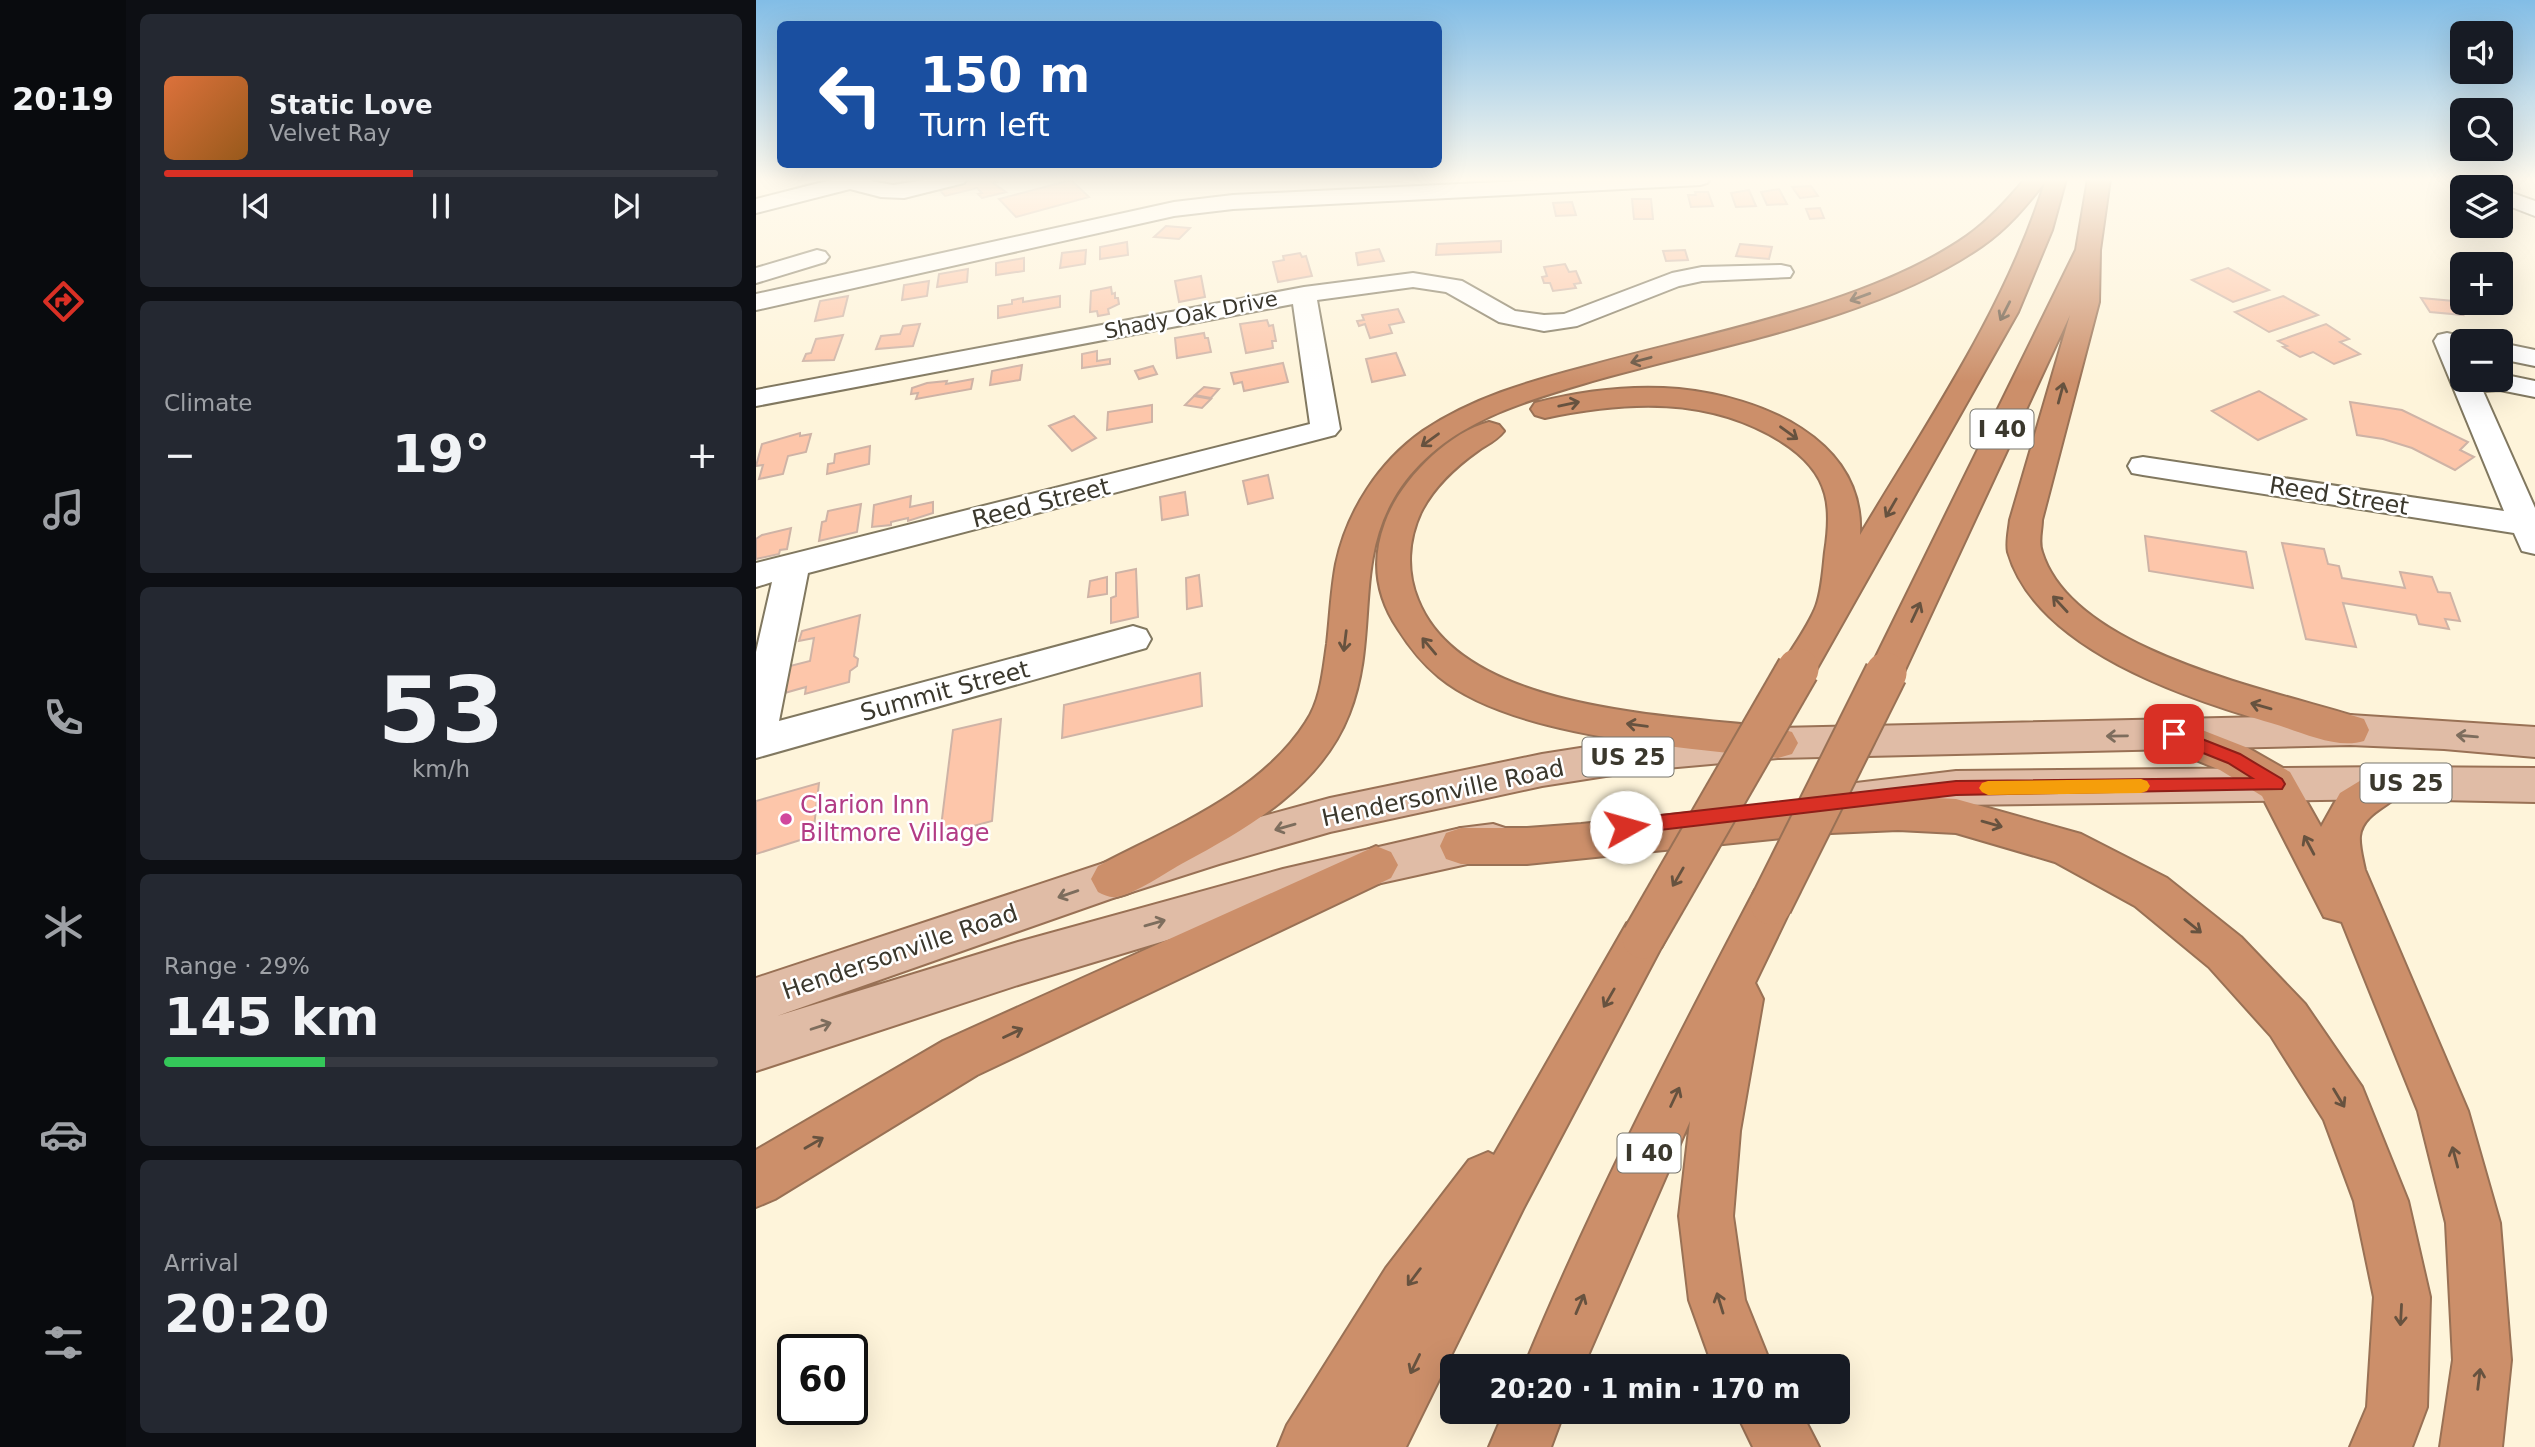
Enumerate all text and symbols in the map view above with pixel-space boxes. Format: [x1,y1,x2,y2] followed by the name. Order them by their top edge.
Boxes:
[2450,21,2513,392] map controls
[2450,21,2513,84] button: sound
[920,47,1090,104] text: 150 m
[805,49,896,140] icon: left
[12,80,114,118] text: 20:19
[269,90,433,120] text: Static Love
[2450,98,2513,161] button: search
[920,106,1050,144] text: Turn left
[269,120,391,146] text: Velvet Ray
[2450,175,2513,238] button: layers
[237,187,275,225] icon: previous
[422,187,460,225] icon: pause
[607,187,645,225] icon: next
[2450,252,2513,315] button: +
[39,277,88,326] icon: directions
[1102,286,1280,344] street label: Shady Oak Drive
[1849,291,1871,304] one-way arrow
[1997,300,2011,321] one-way arrow
[2450,329,2513,392] button: −
[1630,354,1653,367] one-way arrow
[2055,382,2068,405] one-way arrow
[164,390,253,416] text: Climate
[1557,397,1580,411] one-way arrow
[1970,410,2034,448] road number: I 40
[392,424,490,484] text: 19°
[1779,426,1798,440] one-way arrow
[1421,432,1440,447] one-way arrow
[164,433,196,477] text: −
[686,433,718,477] text: +
[2267,471,2411,521] street label: Reed Street
[969,472,1113,534] street label: Reed Street
[39,485,88,534] icon: music
[1884,498,1898,518] one-way arrow
[2051,596,2068,613] one-way arrow
[1909,602,1923,623] one-way arrow
[1339,629,1352,652] one-way arrow
[1422,638,1437,656] one-way arrow
[857,655,1033,727] street label: Summit Street
[378,658,504,763] text: 53
[39,693,88,742] icon: phone
[2250,699,2272,712] one-way arrow
[2144,704,2204,764] pin
[2155,715,2193,753] icon: arrive
[1627,719,1649,732] one-way arrow
[2106,729,2129,742] one-way arrow
[2456,729,2479,742] one-way arrow
[1582,737,1673,776] road number: US 25
[1319,754,1567,832] street label: Hendersonville Road
[412,756,470,782] text: km/h
[2360,764,2452,803] road number: US 25
[1589,790,1663,864] position arrow
[800,791,990,847] place label: Clarion Inn Biltmore Village
[778,811,794,827] marker: Clarion Inn Biltmore Village
[1981,819,2003,832] one-way arrow
[1275,822,1297,835] one-way arrow
[2301,835,2315,856] one-way arrow
[1671,867,1685,887] one-way arrow
[1057,889,1079,901] one-way arrow
[779,899,1021,1005] street label: Hendersonville Road
[39,902,88,951] icon: climate
[1144,916,1166,929] one-way arrow
[2184,918,2202,933] one-way arrow
[164,953,310,979] text: Range · 29%
[164,987,379,1047] text: 145 km
[1602,987,1616,1007] one-way arrow
[809,1019,831,1031] one-way arrow
[1002,1026,1023,1039] one-way arrow
[1669,1087,1682,1108] one-way arrow
[2332,1088,2346,1108] one-way arrow
[39,1110,88,1159] icon: car
[1618,1134,1680,1172] road number: I 40
[803,1136,823,1150] one-way arrow
[2448,1146,2461,1168] one-way arrow
[164,1250,239,1276] text: Arrival
[1407,1267,1422,1286] one-way arrow
[164,1284,330,1344] text: 20:20
[1712,1292,1725,1314] one-way arrow
[1574,1294,1587,1315] one-way arrow
[2395,1303,2408,1326] one-way arrow
[39,1318,88,1367] icon: filters
[777,1334,868,1425] speed limit sign: 60
[1408,1353,1421,1374] one-way arrow
[2473,1368,2486,1391] one-way arrow
[1490,1374,1800,1404] text: 20:20 · 1 min · 170 m

